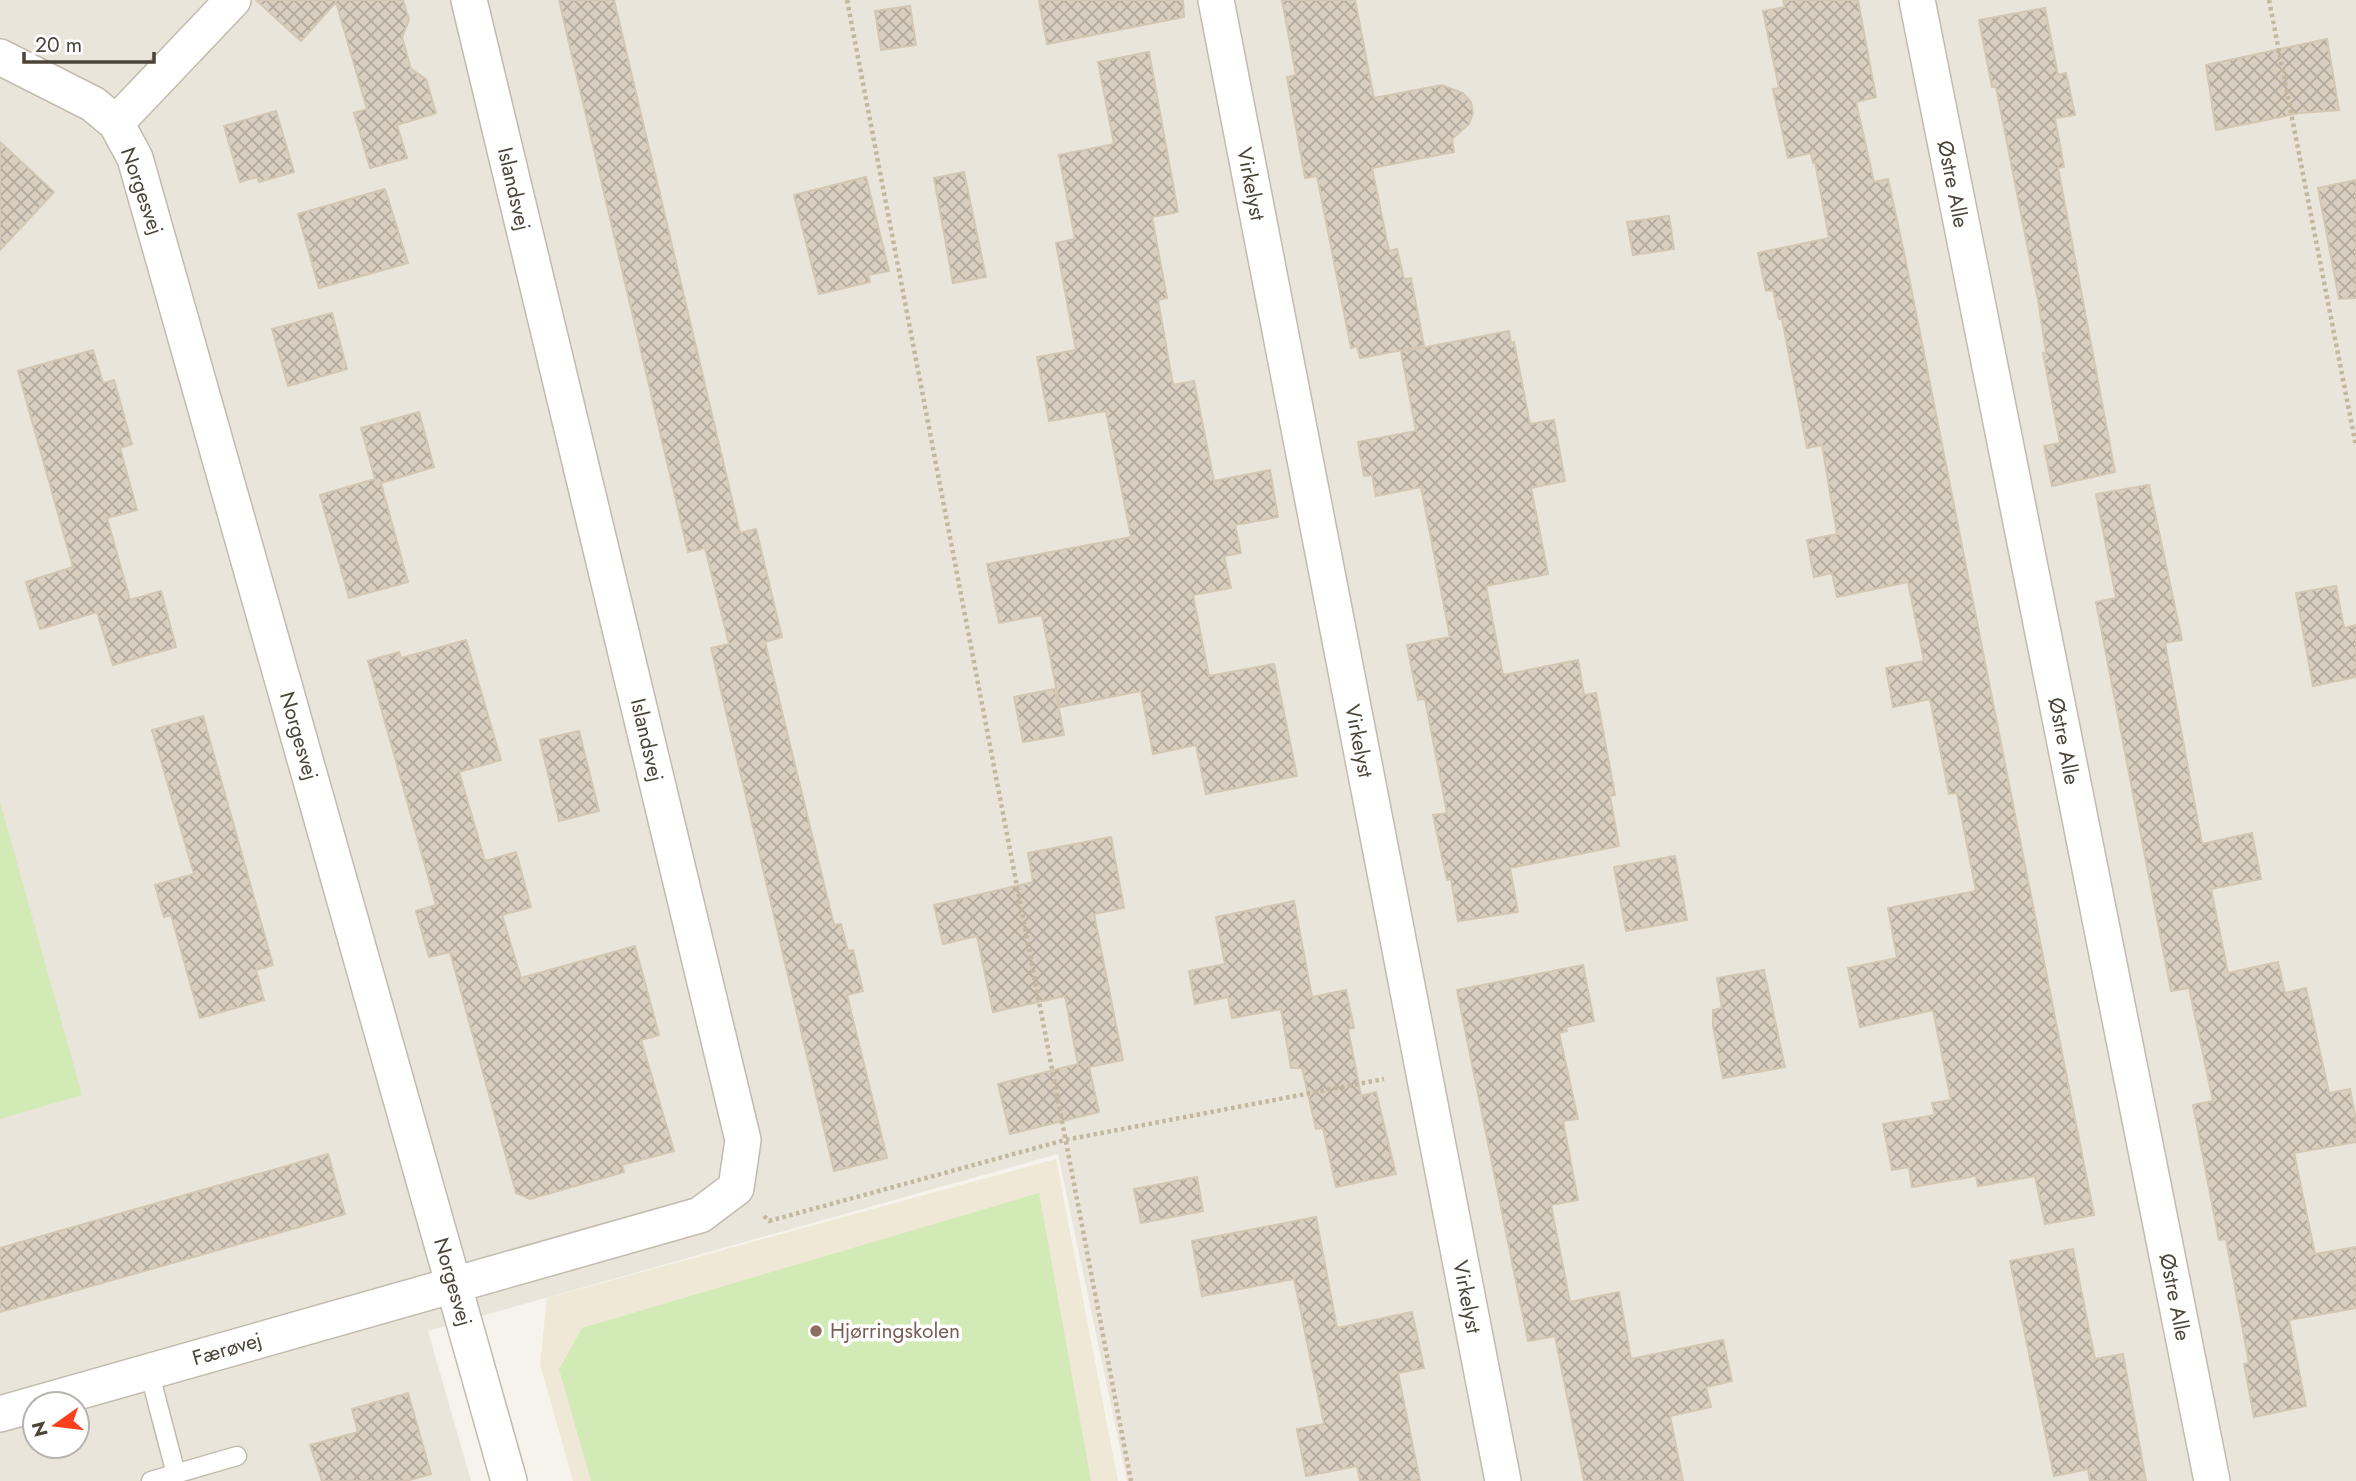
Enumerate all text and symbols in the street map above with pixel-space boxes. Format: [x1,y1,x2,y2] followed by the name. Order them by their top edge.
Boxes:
[24,21,154,65] scale bar
[35,30,82,60] text: 20 m
[1930,138,1976,230] street label: Østre Alle
[113,143,171,239] street label: Norgesvej
[490,144,538,234] street label: Islandsvej
[1229,145,1273,223] street label: Virkelyst
[272,688,326,784] street label: Norgesvej
[623,695,671,785] street label: Islandsvej
[2041,695,2087,787] street label: Østre Alle
[1337,702,1381,780] street label: Virkelyst
[426,1234,480,1330] street label: Norgesvej
[2152,1251,2198,1343] street label: Østre Alle
[1445,1258,1489,1336] street label: Virkelyst
[830,1316,960,1346] place label: Hjørringskolen
[808,1323,824,1339] marker: Hjørringskolen
[189,1325,265,1373] street label: Færøvej
[21,1390,91,1460] north arrow
[25,1418,55,1440] text: N

